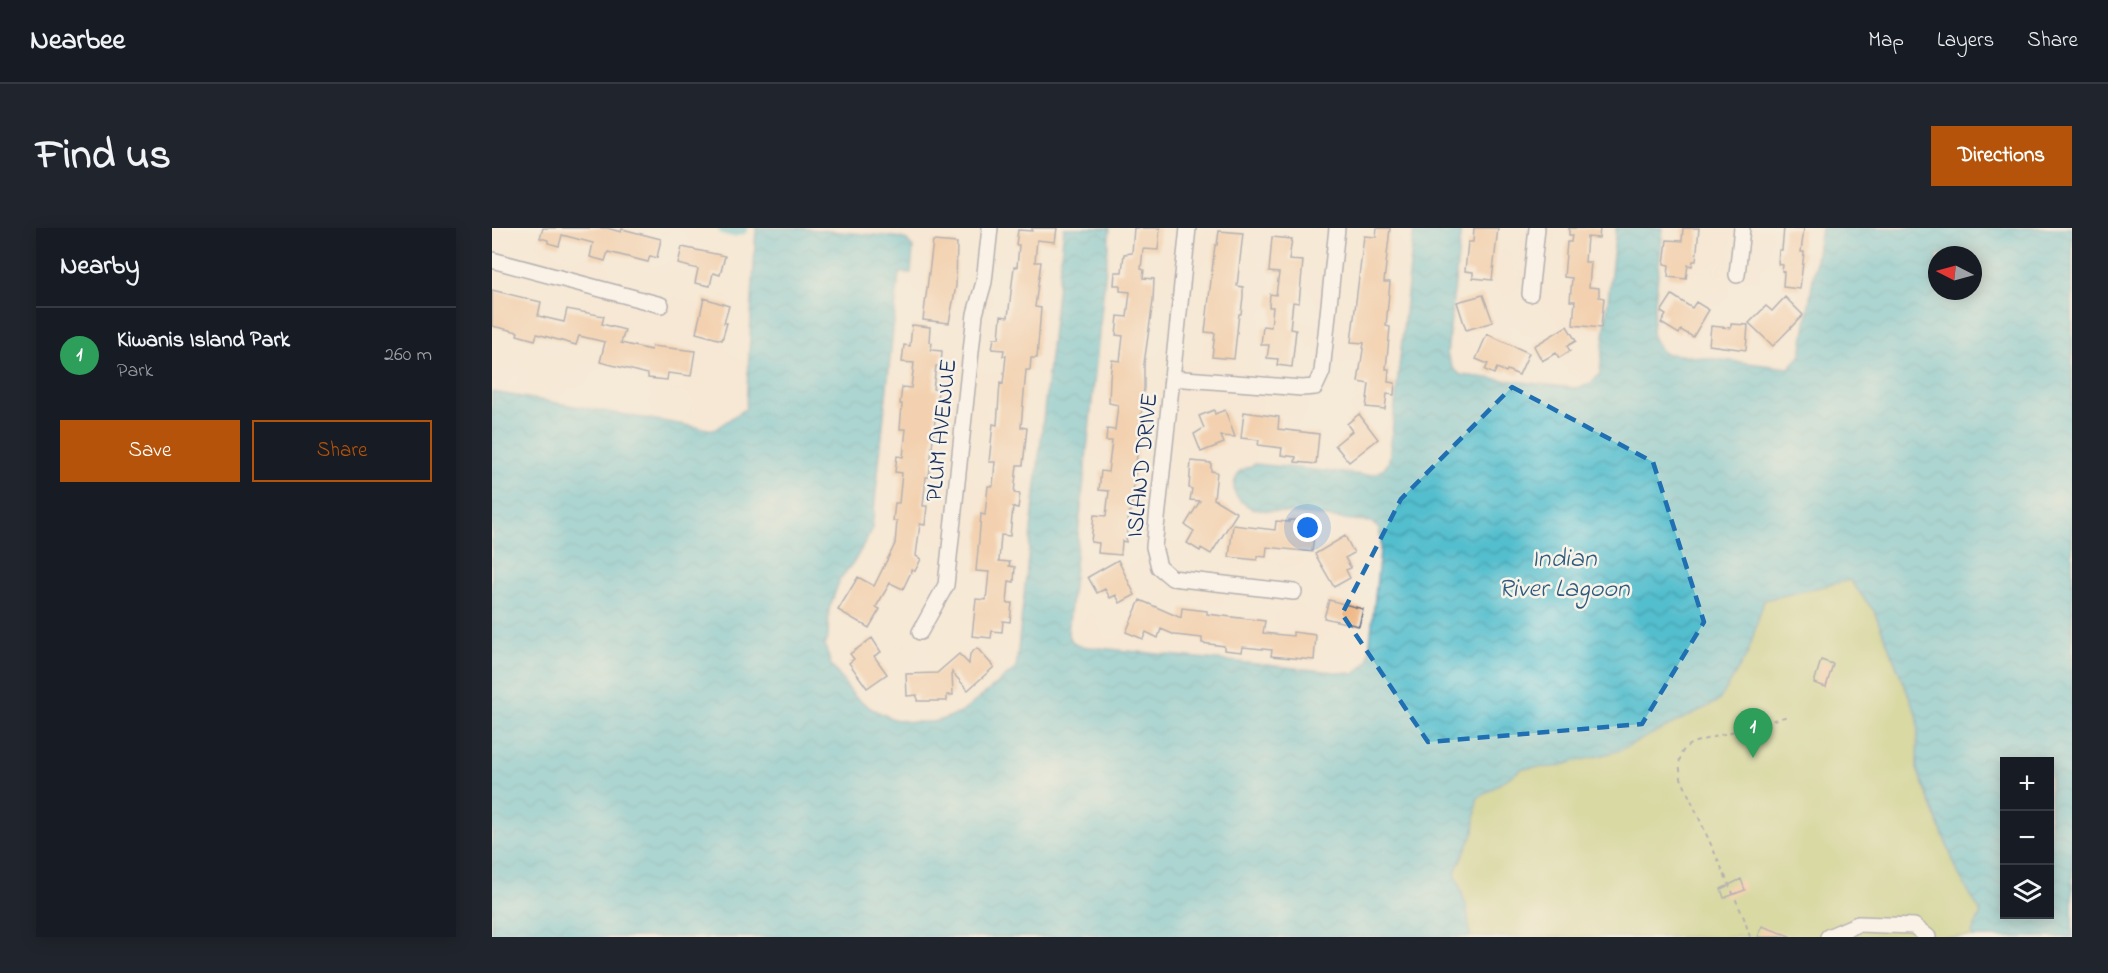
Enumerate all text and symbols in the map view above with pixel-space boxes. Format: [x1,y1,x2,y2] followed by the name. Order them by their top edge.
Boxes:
[30,21,125,62] text: Nearbee
[1868,26,1904,56] text: Map
[1937,26,1994,56] text: Layers
[2027,26,2078,56] text: Share
[36,126,171,187] text: Find us
[1931,126,2072,186] button: Directions
[1928,246,1982,300] north arrow
[60,248,139,286] text: Nearby
[117,325,290,357] text: Kiwanis Island Park
[76,341,83,370] text: 1
[384,341,432,370] text: 260 m
[117,357,153,386] text: Park
[918,357,967,503] street label: PLUM AVENUE
[1118,391,1168,539] street label: ISLAND DRIVE
[60,420,240,482] button: Save
[252,420,432,482] button: Share
[1293,513,1322,542] your location
[1498,541,1631,609] water label: Indian River Lagoon
[1734,708,1772,758] pin: 1
[2000,757,2054,919] map controls
[2000,757,2054,811] button: +
[2000,811,2054,865] button: −
[2000,865,2054,919] button: layers

